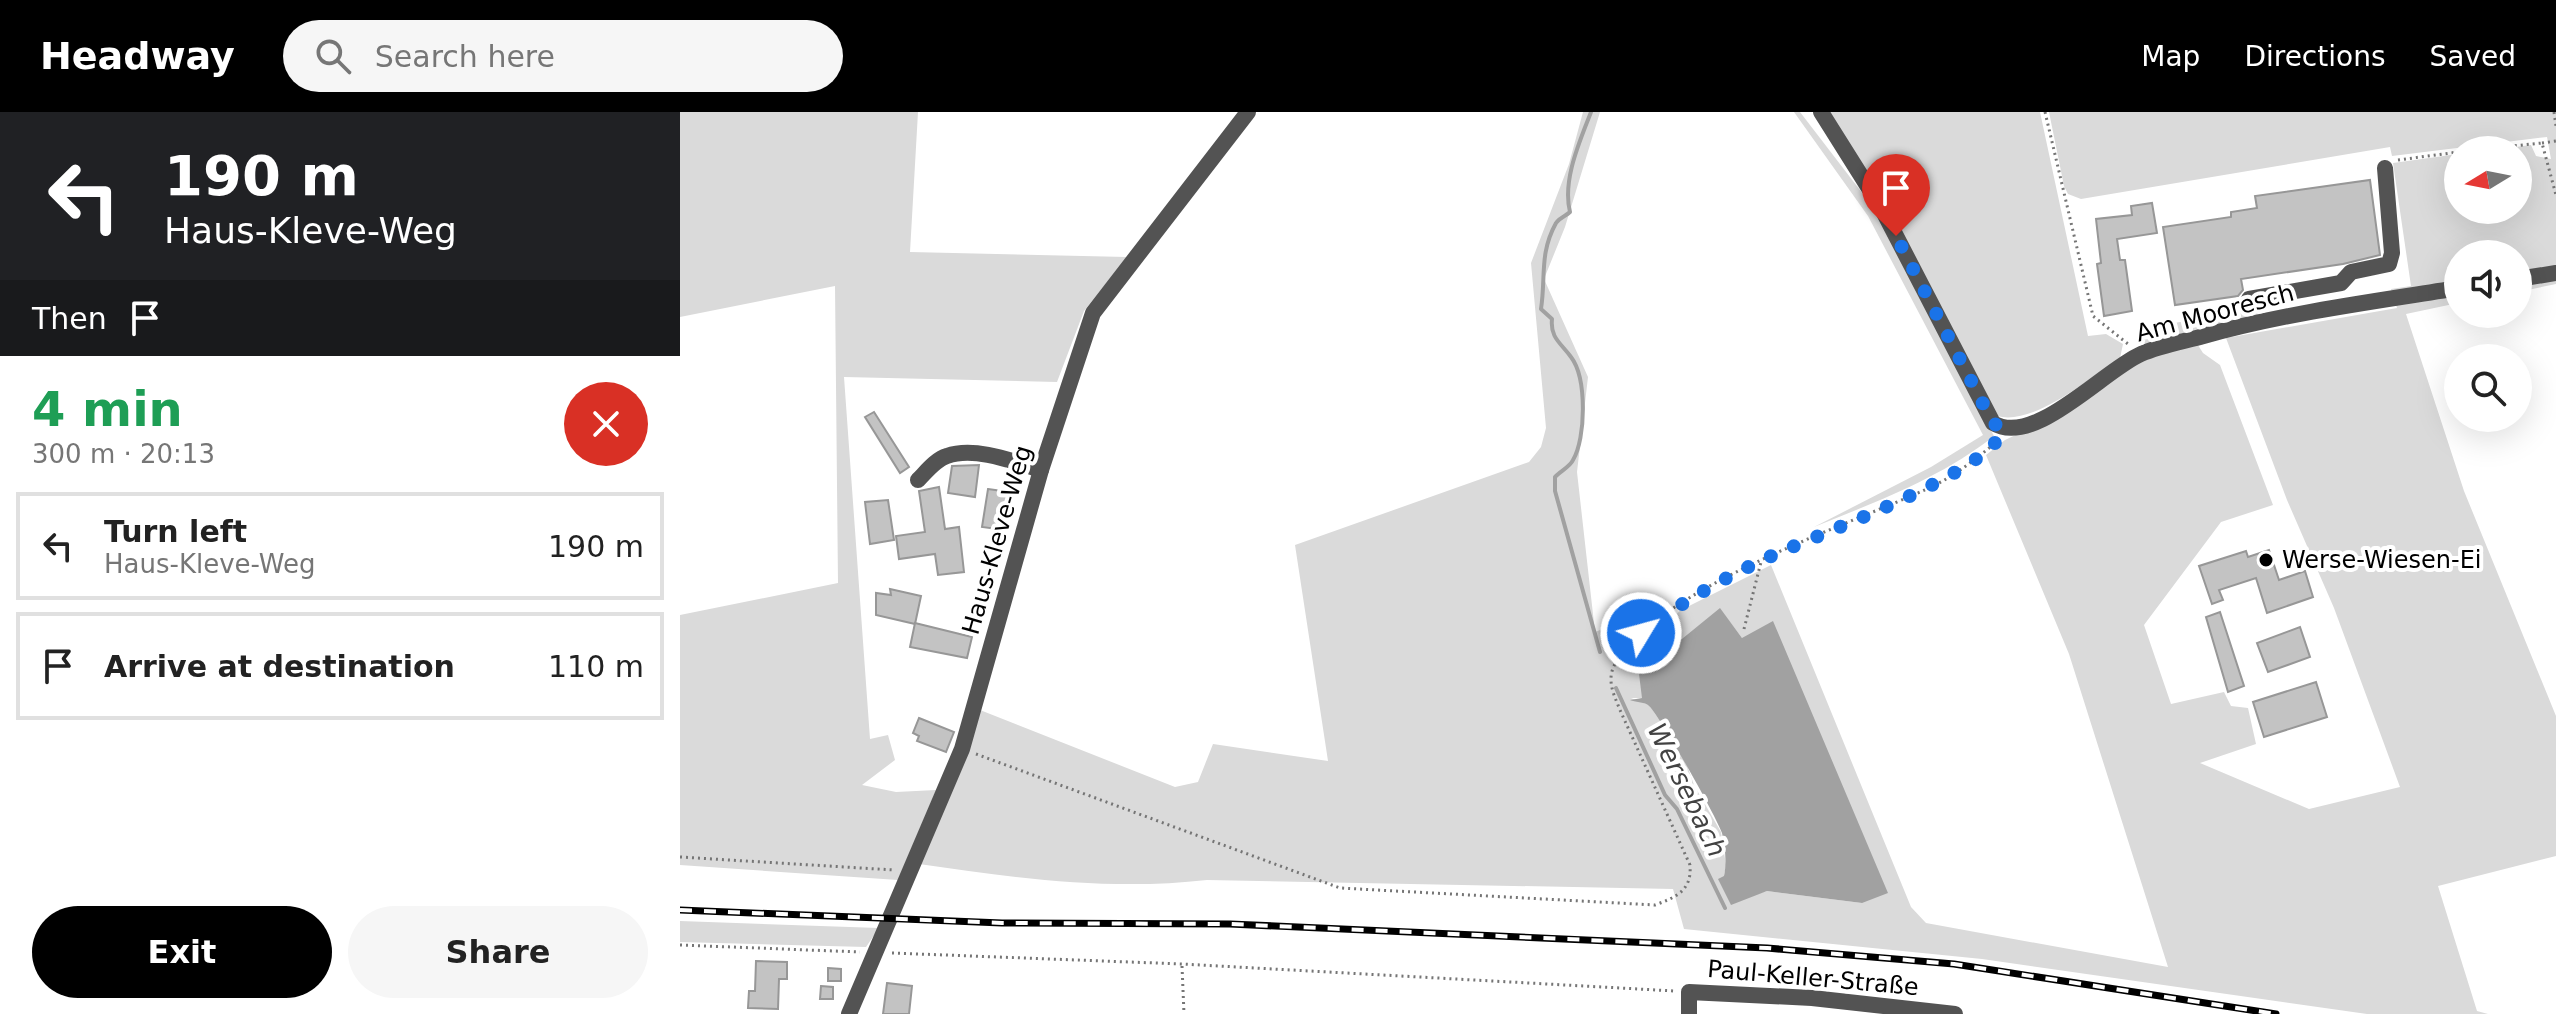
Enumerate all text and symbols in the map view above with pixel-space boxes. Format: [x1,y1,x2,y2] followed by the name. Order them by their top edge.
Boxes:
[283,20,843,92] search box
[40,34,235,78] text: Headway
[311,34,355,78] icon: search
[375,39,555,74] text: Search here
[2141,40,2200,73] text: Map
[2244,40,2385,73] text: Directions
[2429,40,2516,73] text: Saved
[2444,136,2532,224] north arrow
[2444,136,2532,432] map controls
[164,143,359,208] text: 190 m
[32,144,136,248] icon: left
[1862,154,1930,236] pin
[1874,166,1918,210] icon: arrive
[164,210,457,251] text: Haus-Kleve-Weg
[2444,240,2532,328] button: sound
[2133,278,2297,348] street label: Am Mooresch
[123,296,167,340] icon: arrive
[32,301,107,336] text: Then
[2444,344,2532,432] button: search
[32,381,183,437] text: 4 min
[564,382,648,466] button: close
[32,439,215,469] text: 300 m · 20:13
[957,442,1037,638] street label: Haus-Kleve-Weg
[104,514,247,549] text: Turn left
[36,524,80,568] icon: left
[548,529,644,564] text: 190 m
[2282,546,2482,574] place label: Werse-Wiesen-Ei
[104,549,316,579] text: Haus-Kleve-Weg
[2257,551,2275,569] marker: Werse-Wiesen-Ei
[1599,591,1683,675] position arrow
[36,644,80,688] icon: arrive
[104,649,455,684] text: Arrive at destination
[548,649,644,684] text: 110 m
[1642,718,1732,862] water label: Wersebach
[32,906,332,998] button: Exit
[348,906,648,998] button: Share
[1706,955,1920,1001] street label: Paul-Keller-Straße

